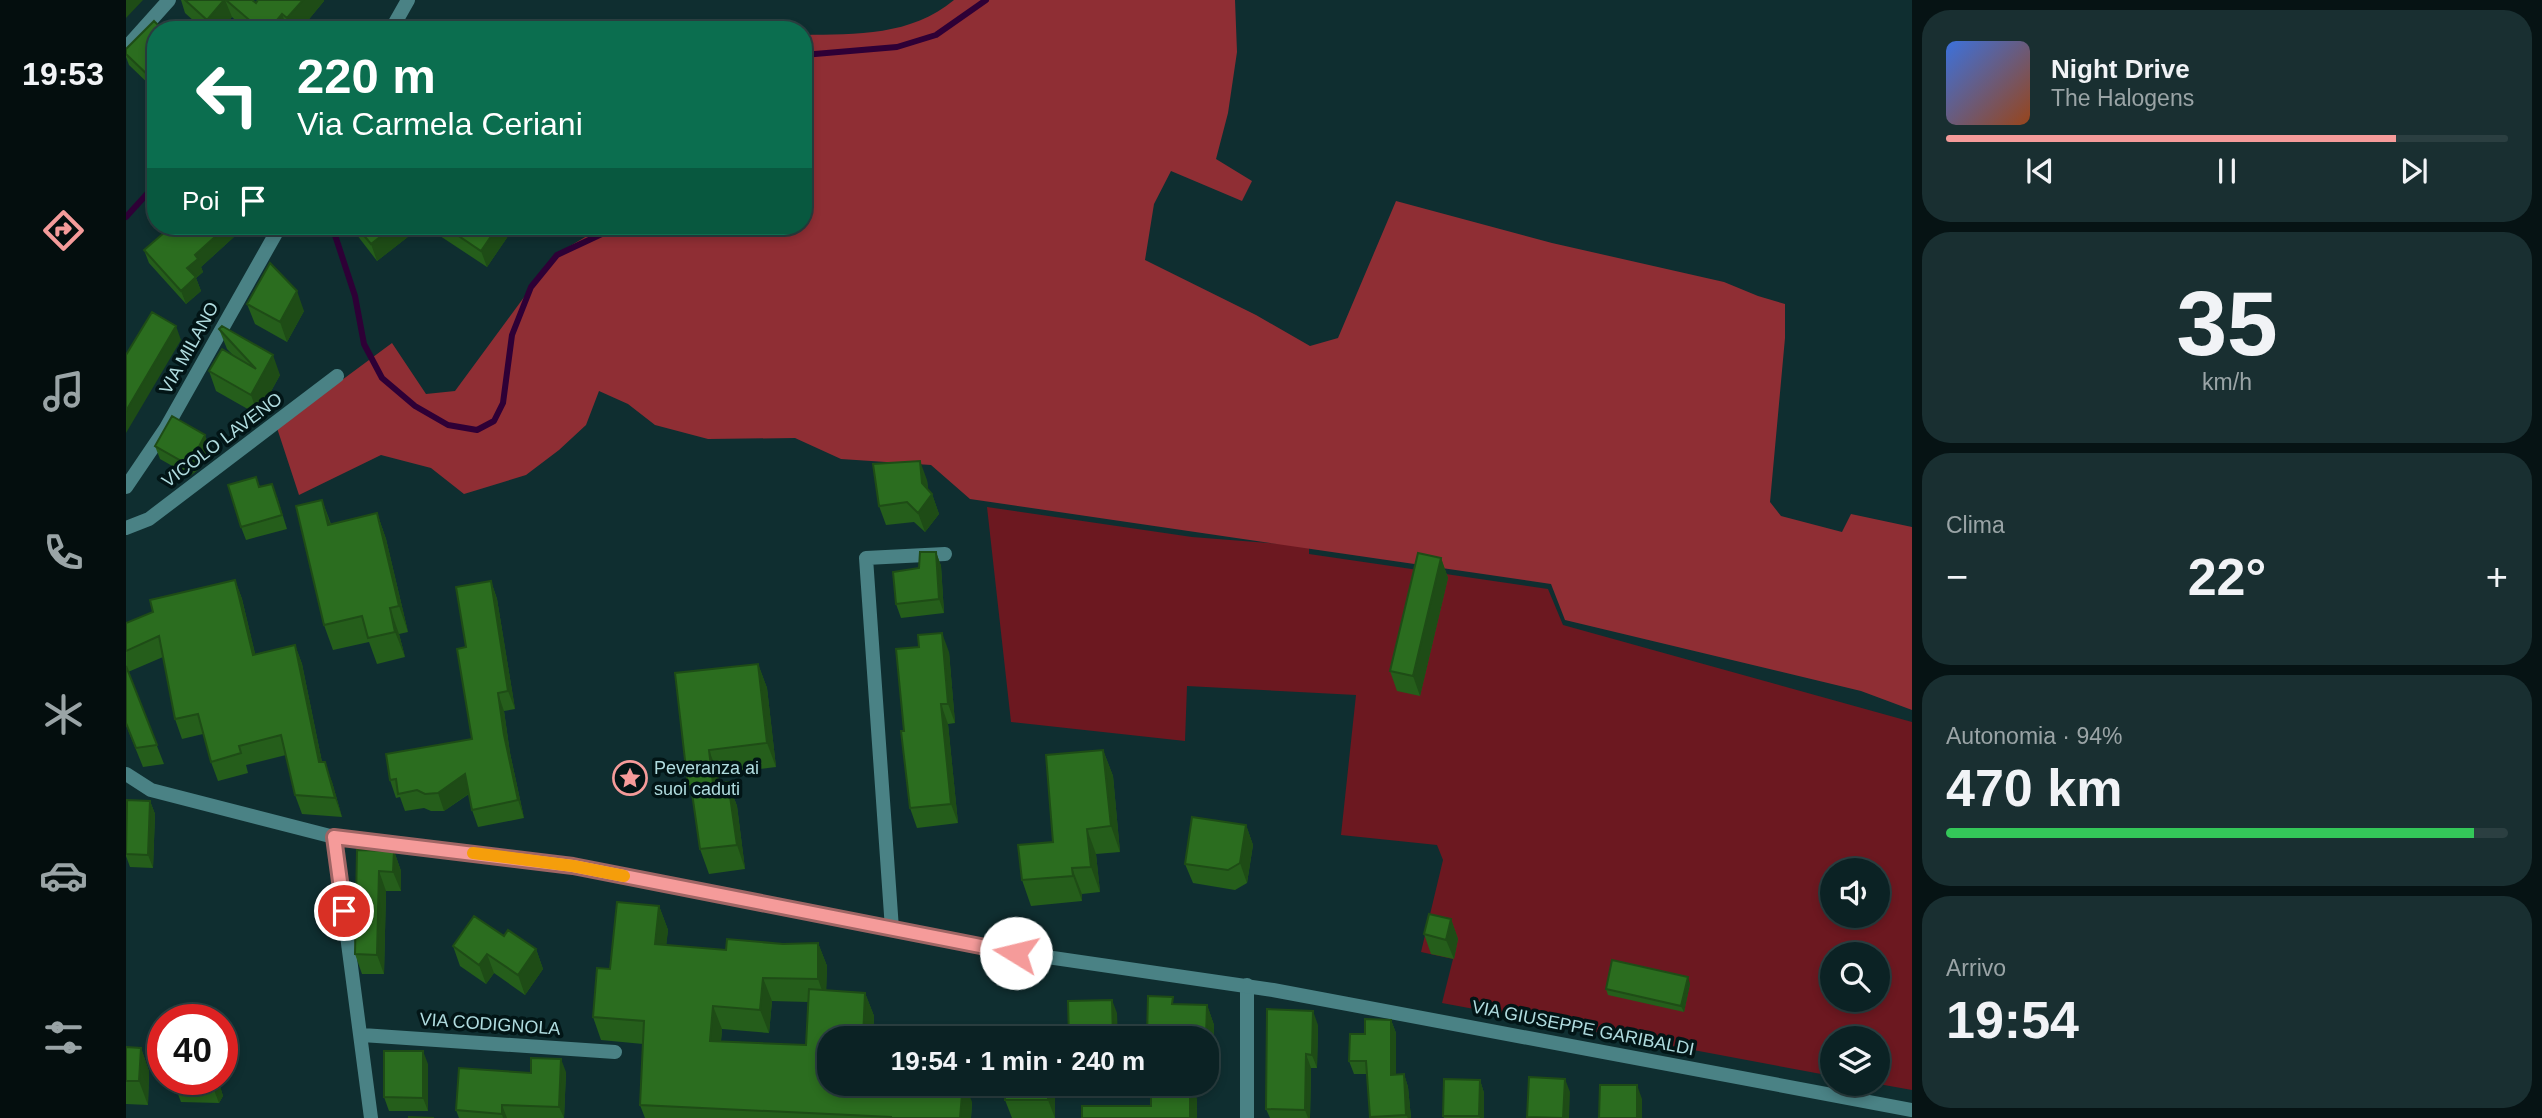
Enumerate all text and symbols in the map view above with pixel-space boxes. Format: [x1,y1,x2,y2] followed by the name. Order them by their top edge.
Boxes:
[182,49,273,140] icon: left
[297,49,436,103] text: 220 m
[2051,54,2190,84] text: Night Drive
[22,56,104,92] text: 19:53
[2051,85,2194,111] text: The Halogens
[297,106,583,142] text: Via Carmela Ceriani
[2021,152,2059,190] icon: previous
[2208,152,2246,190] icon: pause
[2395,152,2433,190] icon: next
[234,182,272,220] icon: arrive
[182,186,220,216] text: Poi
[39,206,88,255] icon: directions
[2176,273,2278,374] text: 35
[156,299,222,397] street label: VIA MILANO
[39,367,88,416] icon: music
[2202,369,2252,395] text: km/h
[158,388,286,492] street label: VICOLO LAVENO
[1946,512,2005,538] text: Clima
[39,528,88,577] icon: phone
[2188,548,2266,606] text: 22°
[1946,556,1968,598] text: −
[2486,556,2508,598] text: +
[39,690,88,739] icon: climate
[1946,723,2122,749] text: Autonomia · 94%
[654,758,759,799] place label: Peveranza ai suoi caduti
[611,759,649,797] place icon: Peveranza ai suoi caduti
[1946,759,2122,817] text: 470 km
[39,851,88,900] icon: car
[1820,858,1890,1096] map controls
[1820,858,1890,928] button: sound
[314,881,374,941] pin
[325,892,363,930] icon: arrive
[979,916,1053,990] position arrow
[1820,942,1890,1012] button: search
[1946,955,2006,981] text: Arrivo
[1946,991,2079,1049] text: 19:54
[1470,997,1696,1059] street label: VIA GIUSEPPE GARIBALDI
[147,1004,238,1095] speed limit sign: 40
[419,1009,561,1039] street label: VIA CODIGNOLA
[39,1013,88,1062] icon: filters
[1820,1026,1890,1096] button: layers
[891,1046,1145,1076] text: 19:54 · 1 min · 240 m

